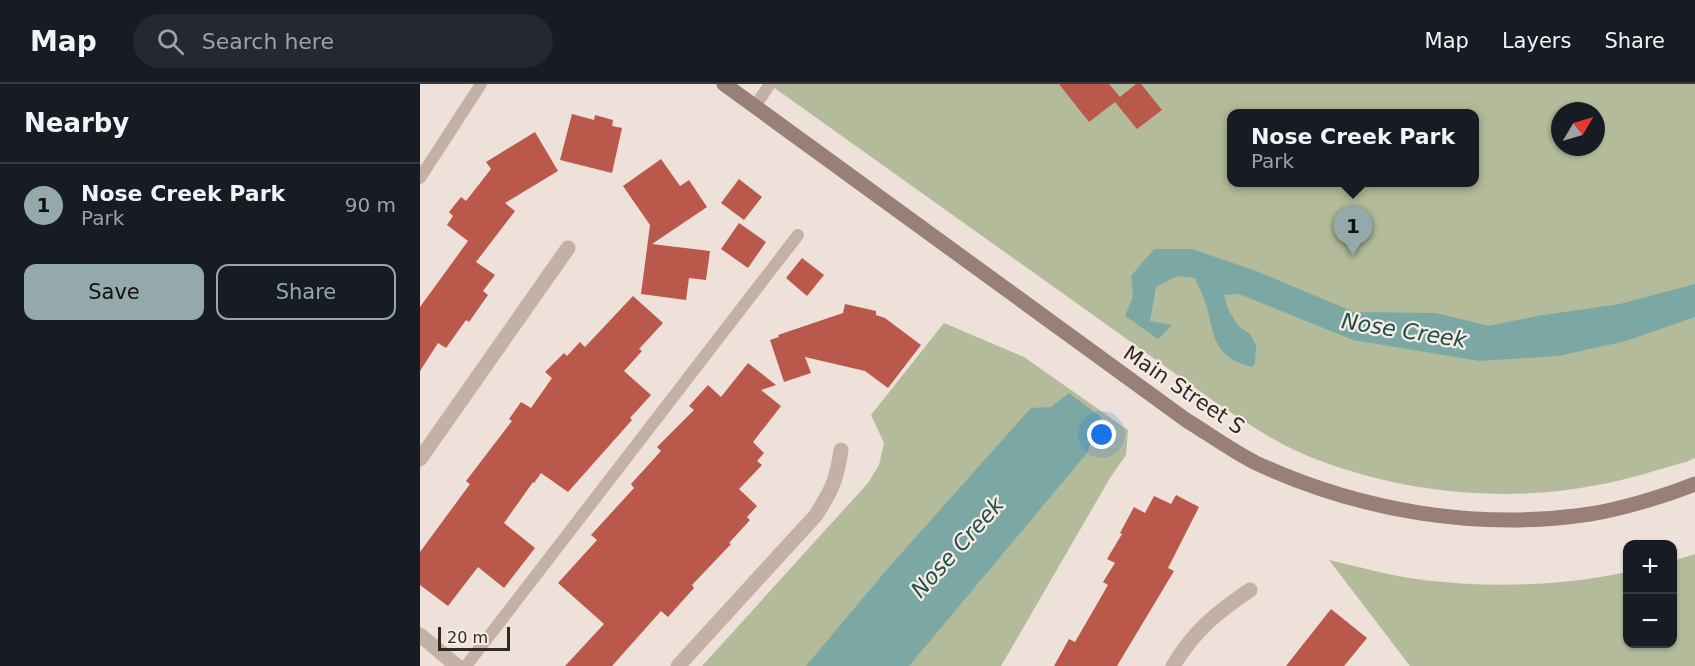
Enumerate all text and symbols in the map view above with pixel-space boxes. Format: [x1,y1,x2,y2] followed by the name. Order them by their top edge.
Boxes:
[133,14,553,68] search box
[30,25,97,58] text: Map
[154,25,187,58] icon: search
[202,29,334,54] text: Search here
[1425,29,1469,53] text: Map
[1502,29,1571,53] text: Layers
[1604,29,1665,53] text: Share
[1551,102,1605,156] north arrow
[24,108,129,138] text: Nearby
[1227,109,1479,187] popup
[1251,124,1455,149] text: Nose Creek Park
[1251,149,1294,173] text: Park
[81,181,285,206] text: Nose Creek Park
[37,193,50,217] text: 1
[345,193,396,217] text: 90 m
[81,206,124,230] text: Park
[1334,206,1372,256] pin: 1
[24,264,204,320] button: Save
[216,264,396,320] button: Share
[1340,308,1469,353] water label: Nose Creek
[1119,341,1249,439] street label: Main Street S
[1087,420,1116,449] your location
[906,491,1010,603] water label: Nose Creek
[1623,540,1677,648] map controls
[1623,540,1677,594] button: +
[1623,594,1677,648] button: −
[438,624,510,652] scale bar
[447,628,488,647] text: 20 m

